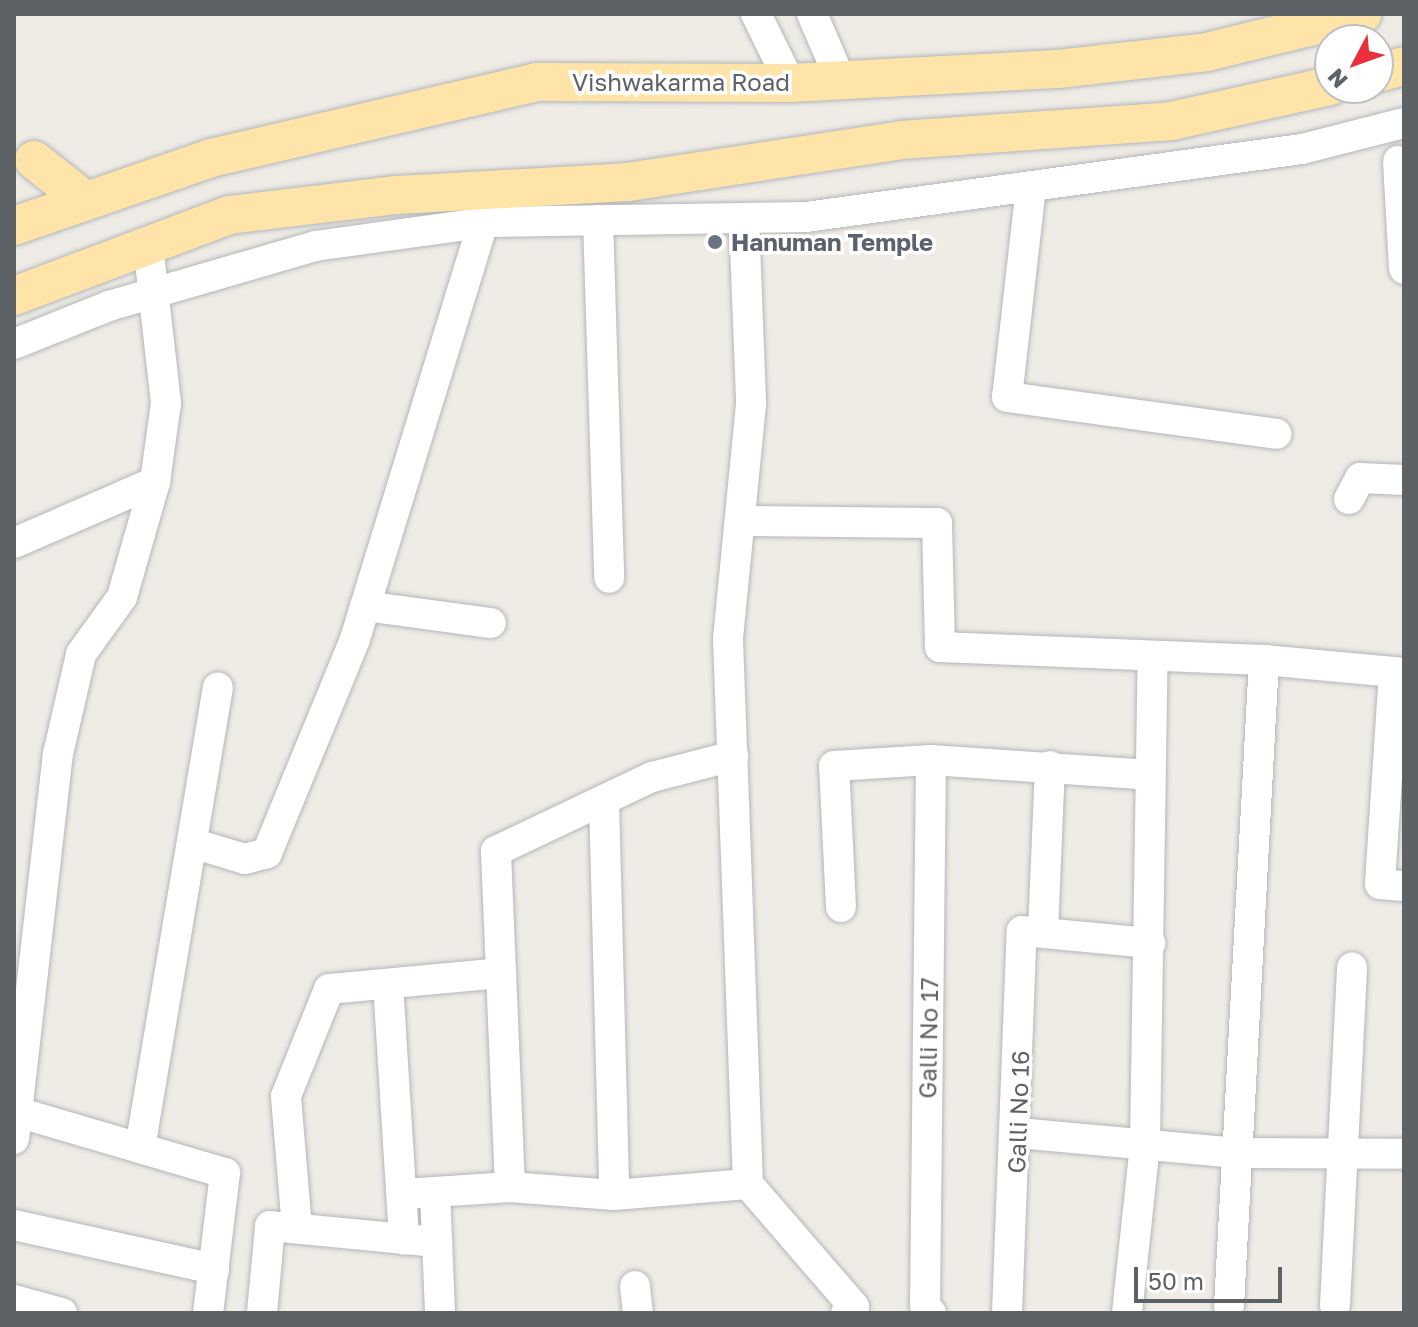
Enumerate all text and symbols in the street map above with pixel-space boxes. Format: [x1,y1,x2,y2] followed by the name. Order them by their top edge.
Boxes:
[1314,24,1394,104] north arrow
[1321,64,1353,94] text: N
[572,68,790,96] street label: Vishwakarma Road
[731,228,933,256] place label: Hanuman Temple
[706,233,724,251] marker: Hanuman Temple
[913,977,943,1099] street label: Galli No 17
[1001,1050,1035,1174] street label: Galli No 16
[1138,1251,1286,1301] scale bar
[1148,1266,1204,1295] text: 50 m

